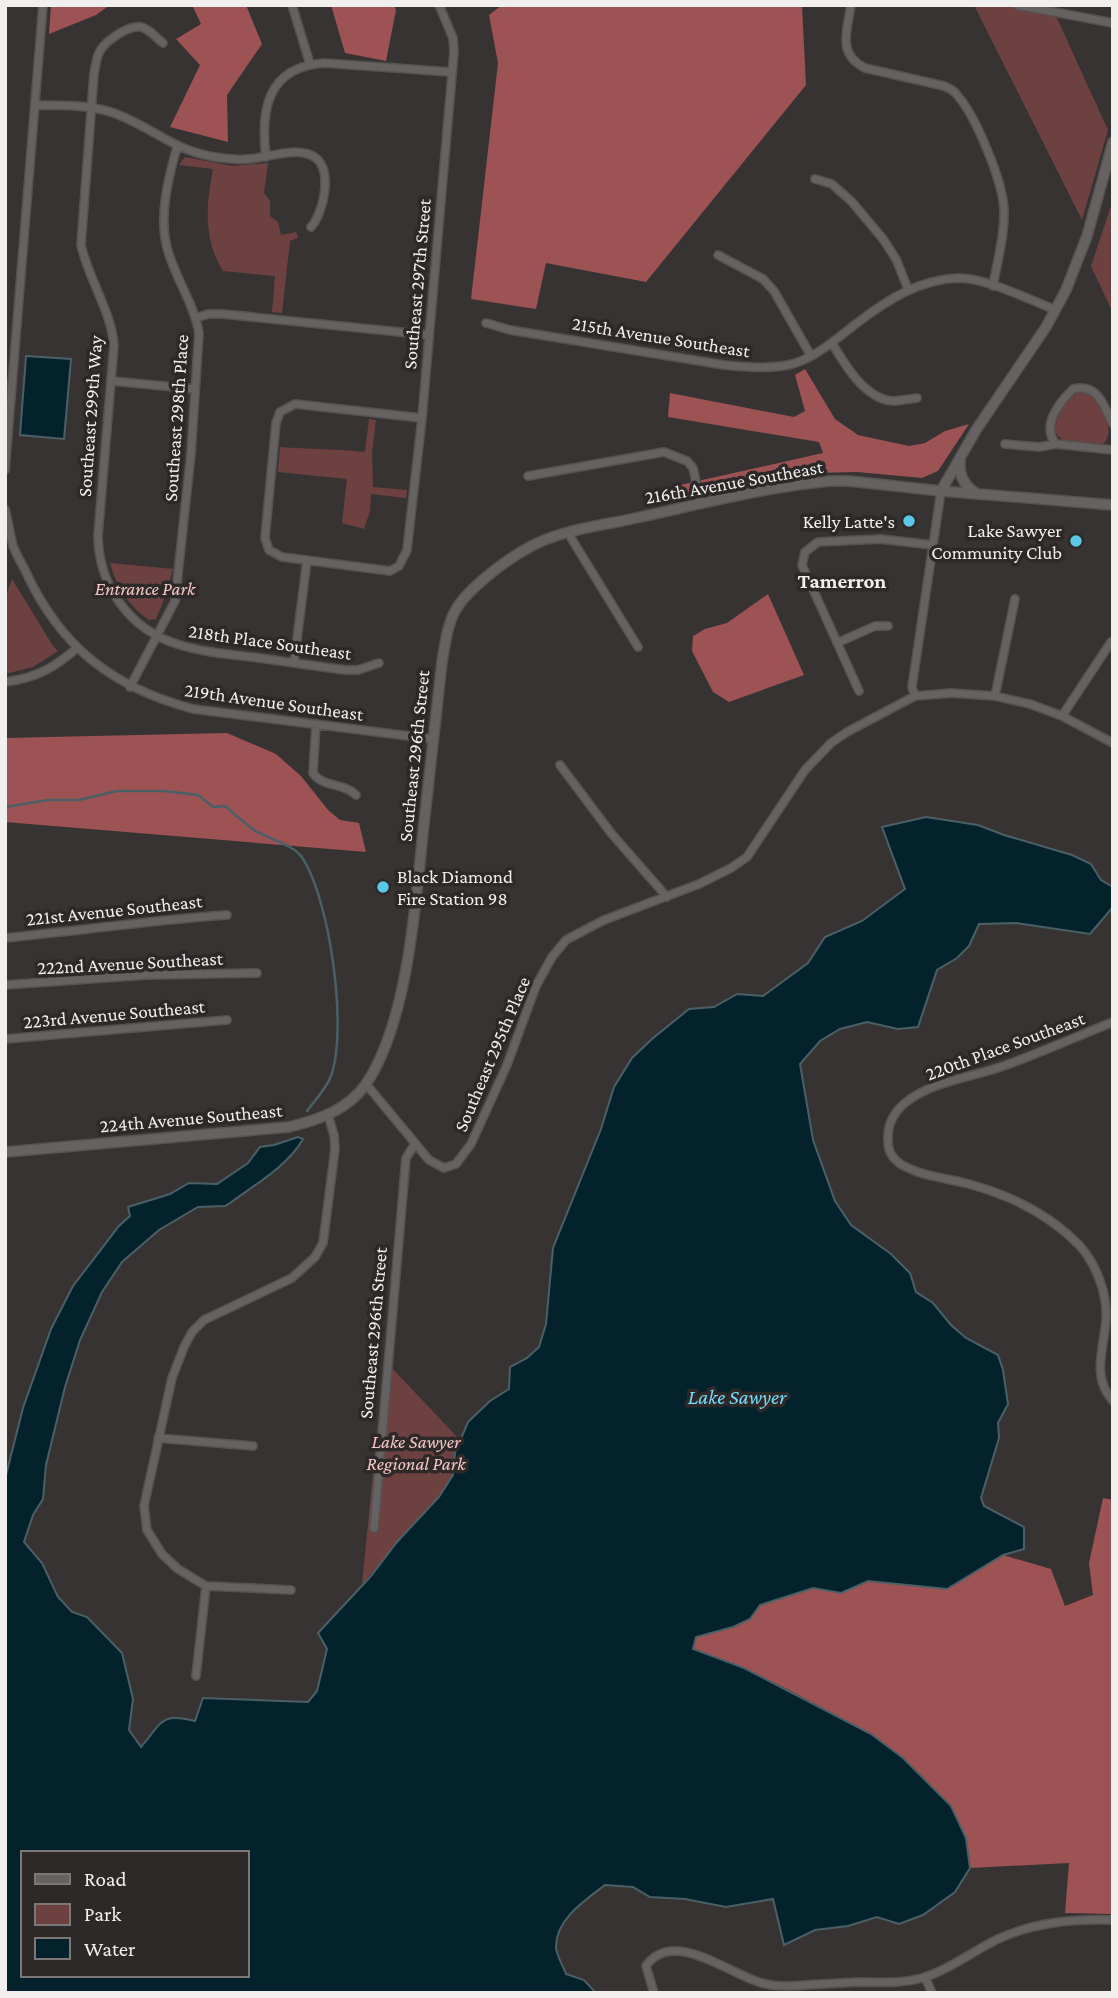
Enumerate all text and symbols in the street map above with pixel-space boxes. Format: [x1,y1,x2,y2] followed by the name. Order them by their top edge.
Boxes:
[399,197,435,370] street label: Southeast 297th Street
[571,313,752,362] street label: 215th Avenue Southeast
[74,334,106,497] street label: Southeast 299th Way
[160,334,192,502] street label: Southeast 298th Place
[643,456,825,508] street label: 216th Avenue Southeast
[803,511,895,532] place label: Kelly Latte's
[901,513,917,529] marker: Kelly Latte's
[931,520,1062,563] place label: Lake Sawyer Community Club
[1068,533,1084,549] marker: Lake Sawyer Community Club
[798,569,886,593] district label: Tamerron
[95,578,196,599] park label: Entrance Park
[187,620,354,664] street label: 218th Place Southeast
[395,669,434,843] street label: Southeast 296th Street
[183,679,365,725] street label: 219th Avenue Southeast
[397,866,513,909] place label: Black Diamond Fire Station 98
[375,879,391,895] marker: Black Diamond Fire Station 98
[25,890,204,930] street label: 221st Avenue Southeast
[37,948,224,978] street label: 222nd Avenue Southeast
[450,973,534,1135] street label: Southeast 295th Place
[22,996,206,1032] street label: 223rd Avenue Southeast
[923,1007,1088,1085] street label: 220th Place Southeast
[99,1100,284,1136] street label: 224th Avenue Southeast
[355,1246,391,1420] street label: Southeast 296th Street
[688,1385,787,1409] water label: Lake Sawyer
[367,1431,466,1474] park label: Lake Sawyer Regional Park
[21,1851,248,1977] legend
[84,1867,127,1891] text: Road
[84,1902,121,1926] text: Park
[84,1937,136,1961] text: Water

